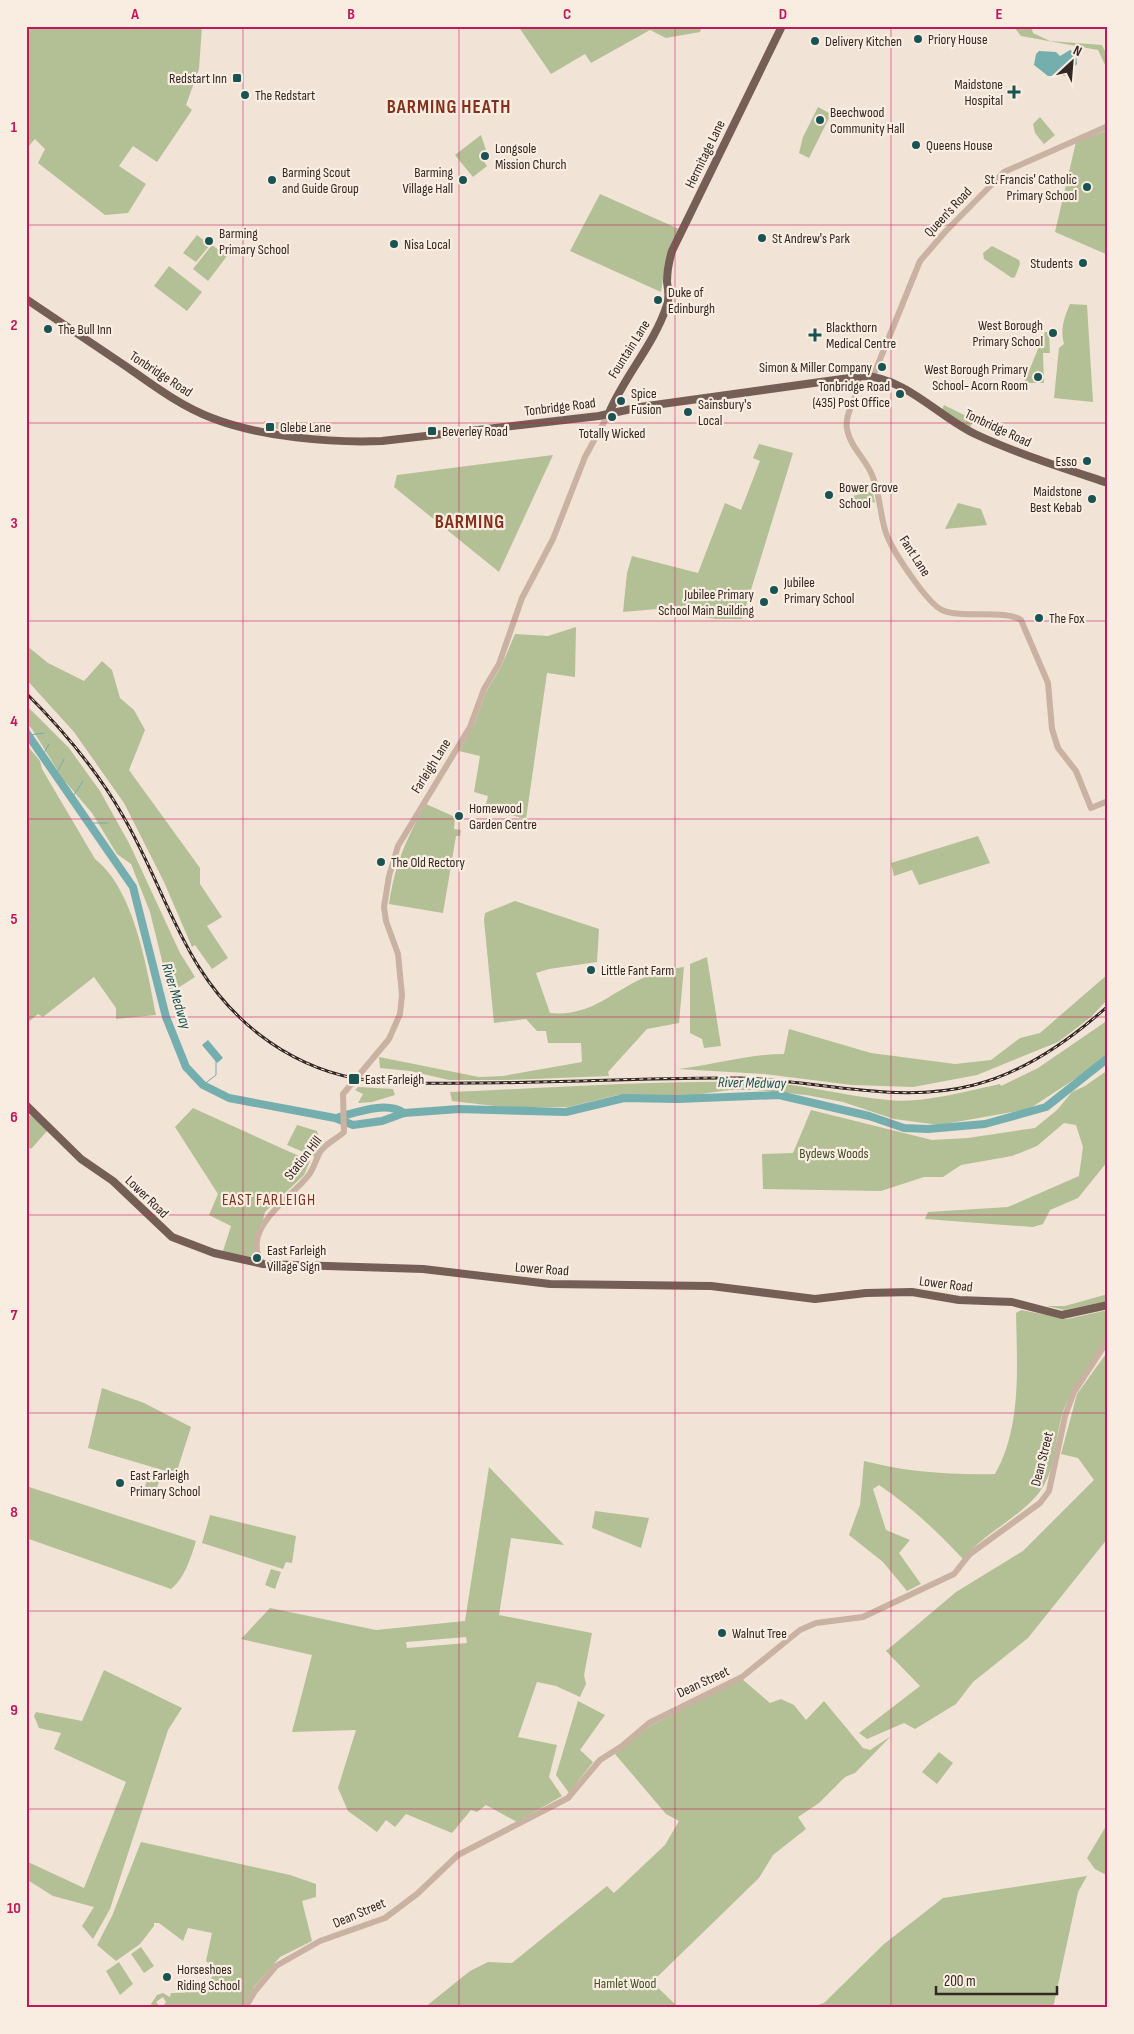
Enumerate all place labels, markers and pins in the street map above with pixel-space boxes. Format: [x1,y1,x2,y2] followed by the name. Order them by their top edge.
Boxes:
[928,31,988,48] place label: Priory House
[825,33,902,50] place label: Delivery Kitchen
[912,33,924,45] marker: Priory House
[809,35,821,47] marker: Delivery Kitchen
[169,70,227,87] place label: Redstart Inn
[231,72,243,84] marker: Redstart Inn
[954,76,1003,109] place label: Maidstone Hospital
[1007,85,1021,99] marker: Maidstone Hospital
[255,87,315,104] place label: The Redstart
[239,89,251,101] marker: The Redstart
[830,104,905,137] place label: Beechwood Community Hall
[814,114,826,126] marker: Beechwood Community Hall
[926,137,993,154] place label: Queens House
[910,139,922,151] marker: Queens House
[495,140,566,173] place label: Longsole Mission Church
[479,150,491,162] marker: Longsole Mission Church
[282,164,359,197] place label: Barming Scout and Guide Group
[402,164,453,197] place label: Barming Village Hall
[984,171,1077,204] place label: St. Francis' Catholic Primary School
[266,174,278,186] marker: Barming Scout and Guide Group
[457,174,469,186] marker: Barming Village Hall
[1081,181,1093,193] marker: St. Francis' Catholic Primary School
[219,225,289,258] place label: Barming Primary School
[772,230,850,247] place label: St Andrew's Park
[756,232,768,244] marker: St Andrew's Park
[203,235,215,247] marker: Barming Primary School
[404,236,451,253] place label: Nisa Local
[388,238,400,250] marker: Nisa Local
[1030,255,1073,272] place label: Students
[1077,257,1089,269] marker: Students
[668,284,715,317] place label: Duke of Edinburgh
[652,294,664,306] marker: Duke of Edinburgh
[973,317,1043,350] place label: West Borough Primary School
[826,319,896,352] place label: Blackthorn Medical Centre
[58,321,112,338] place label: The Bull Inn
[42,323,54,335] marker: The Bull Inn
[1047,327,1059,339] marker: West Borough Primary School
[808,328,822,342] marker: Blackthorn Medical Centre
[759,359,873,376] place label: Simon & Miller Company
[876,361,888,373] marker: Simon & Miller Company
[924,361,1029,394] place label: West Borough Primary School- Acorn Room
[1032,371,1044,383] marker: West Borough Primary School- Acorn Room
[812,378,890,411] place label: Tonbridge Road (435) Post Office
[631,385,662,418] place label: Spice Fusion
[894,388,906,400] marker: Tonbridge Road (435) Post Office
[615,395,627,407] marker: Spice Fusion
[698,396,751,429] place label: Sainsbury's Local
[682,406,694,418] marker: Sainsbury's Local
[606,411,618,423] marker: Totally Wicked
[280,419,331,436] place label: Glebe Lane
[264,421,276,433] marker: Glebe Lane
[442,423,508,440] place label: Beverley Road
[426,425,438,437] marker: Beverley Road
[579,425,646,442] place label: Totally Wicked
[1056,453,1077,470] place label: Esso
[1081,455,1093,467] marker: Esso
[839,479,898,512] place label: Bower Grove School
[1030,483,1082,516] place label: Maidstone Best Kebab
[823,489,835,501] marker: Bower Grove School
[1086,493,1098,505] marker: Maidstone Best Kebab
[783,574,854,607] place label: Jubilee Primary School
[768,584,780,596] marker: Jubilee Primary School
[658,586,755,619] place label: Jubilee Primary School Main Building
[758,596,770,608] marker: Jubilee Primary School Main Building
[1049,610,1085,627] place label: The Fox
[1033,612,1045,624] marker: The Fox
[469,800,537,833] place label: Homewood Garden Centre
[453,810,465,822] marker: Homewood Garden Centre
[391,854,466,871] place label: The Old Rectory
[375,856,387,868] marker: The Old Rectory
[601,962,674,979] place label: Little Fant Farm
[585,964,597,976] marker: Little Fant Farm
[365,1071,424,1088] place label: East Farleigh
[347,1072,361,1086] marker: East Farleigh
[267,1242,326,1275] place label: East Farleigh Village Sign
[251,1252,263,1264] marker: East Farleigh Village Sign
[130,1467,200,1500] place label: East Farleigh Primary School
[114,1477,126,1489] marker: East Farleigh Primary School
[732,1625,787,1642] place label: Walnut Tree
[716,1627,728,1639] marker: Walnut Tree
[177,1961,240,1994] place label: Horseshoes Riding School
[161,1971,173,1983] marker: Horseshoes Riding School

